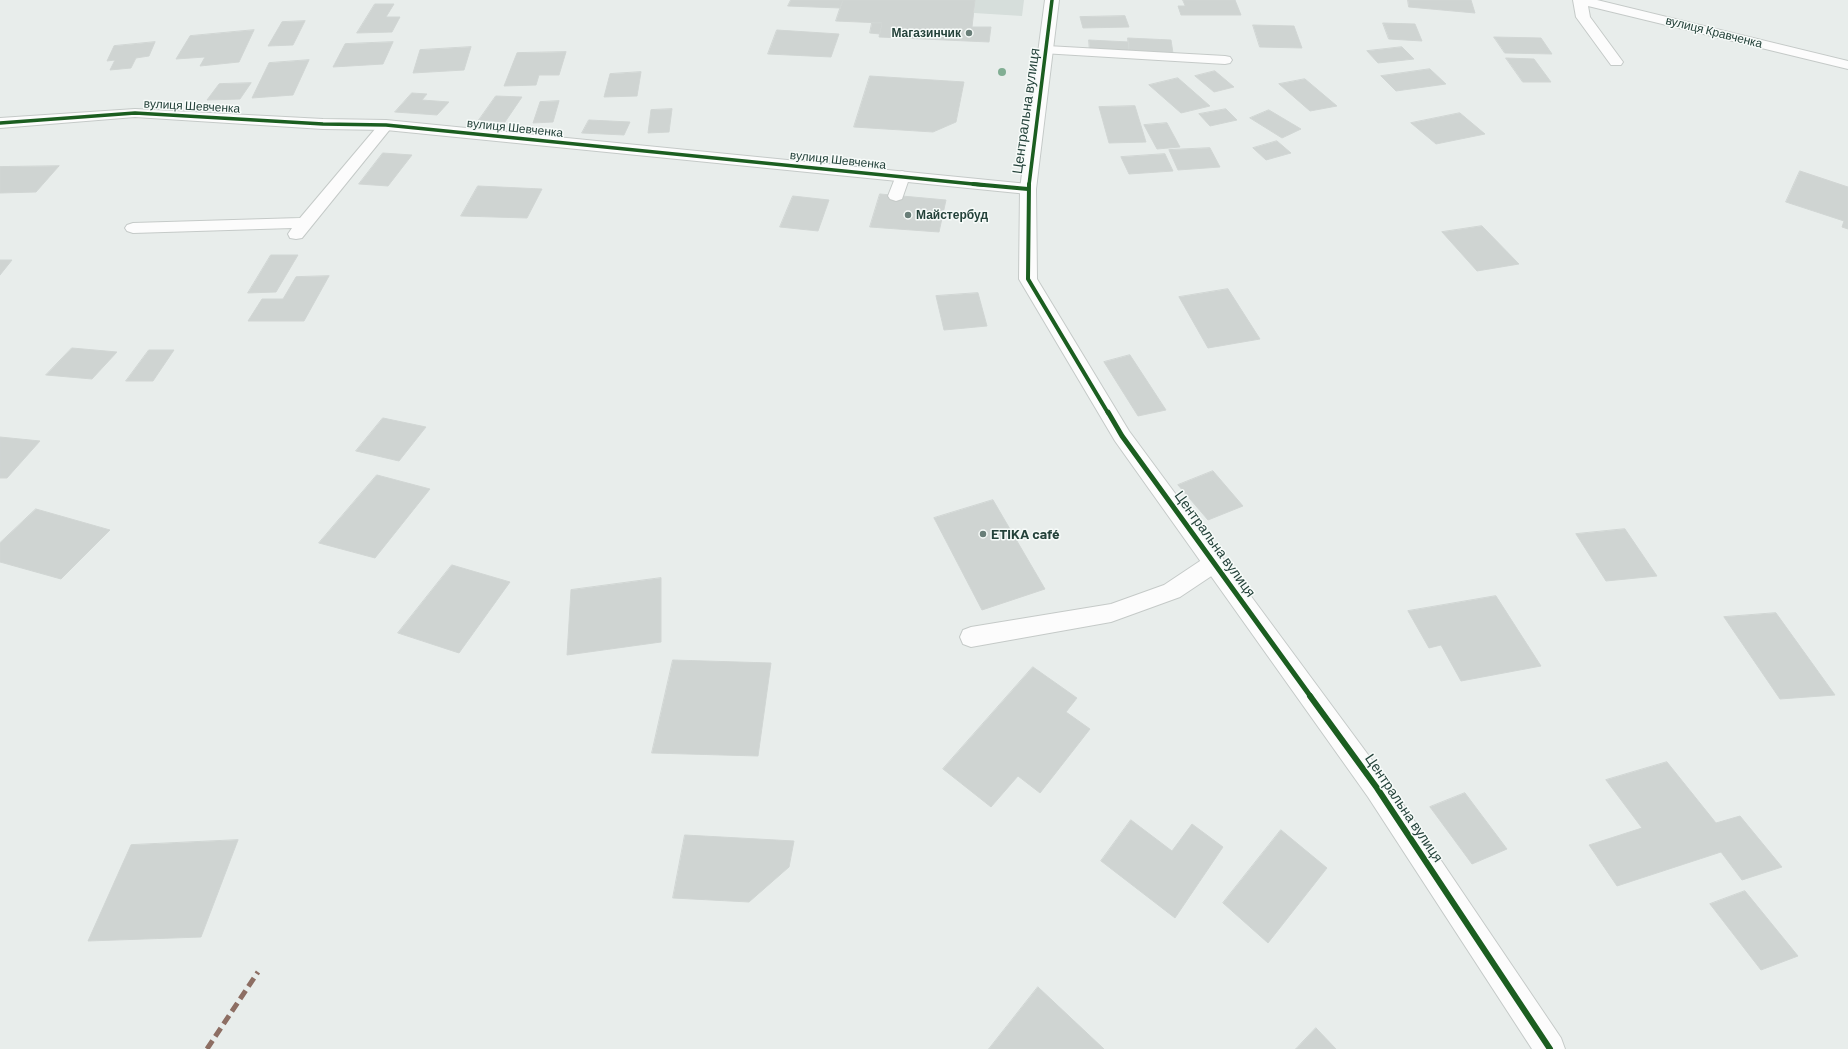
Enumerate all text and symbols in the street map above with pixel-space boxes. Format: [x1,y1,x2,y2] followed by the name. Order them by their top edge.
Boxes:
[1664,13,1764,51] street label: вулиця Кравченка
[891,26,961,40] place label: Магазинчик
[964,28,974,38] marker: Магазинчик
[1009,47,1043,175] street label: Центральна вулиця
[143,96,241,116] street label: вулиця Шевченка
[466,116,564,140] street label: вулиця Шевченка
[789,148,887,172] street label: вулиця Шевченка
[916,208,988,222] place label: Майстербуд
[903,210,913,220] marker: Майстербуд
[1171,488,1259,600] street label: Центральна вулиця
[991,526,1060,542] place label: ETIKA café
[978,529,988,539] marker: ETIKA café
[1362,751,1446,865] street label: Центральна вулиця

